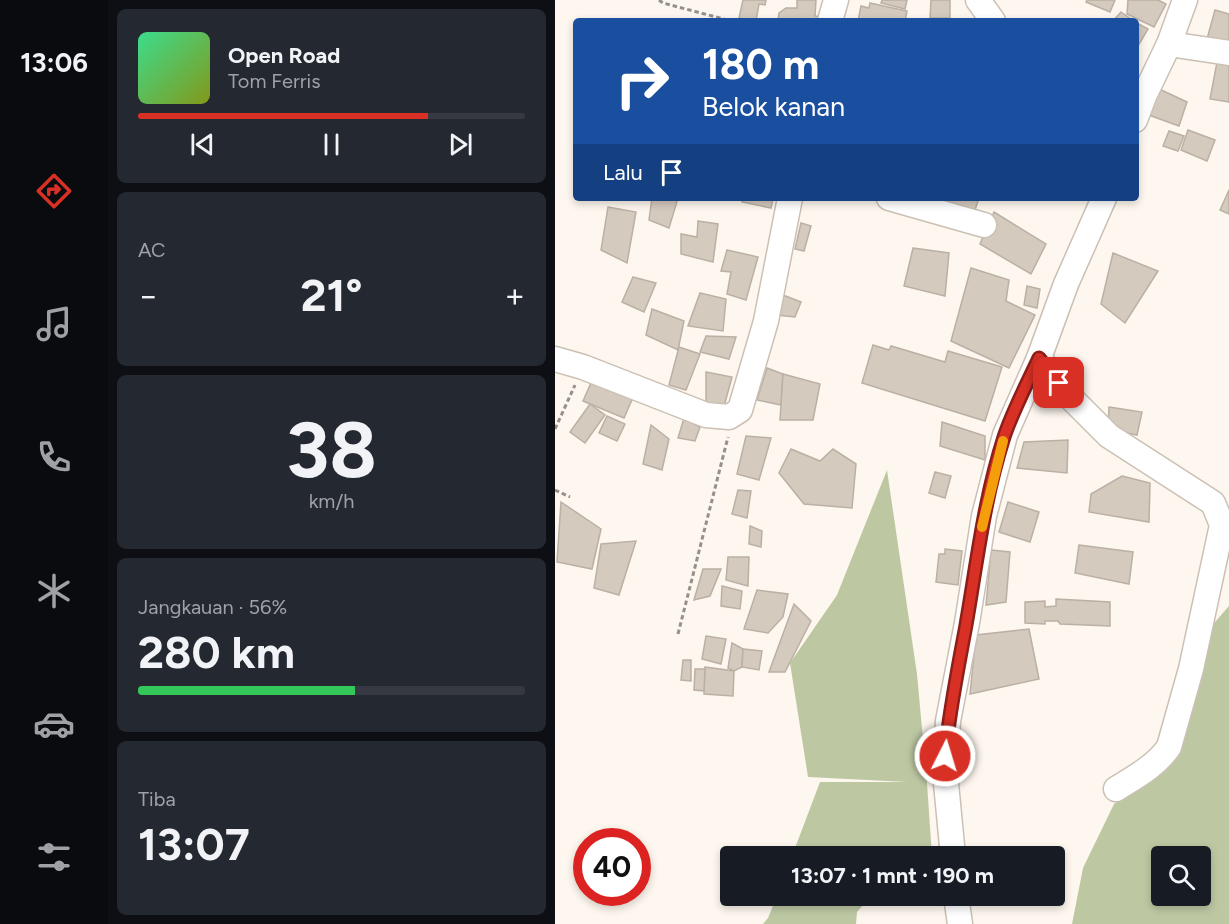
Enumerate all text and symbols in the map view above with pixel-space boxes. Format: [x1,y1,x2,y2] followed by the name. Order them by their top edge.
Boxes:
[702,39,819,90] text: 180 m
[228,42,340,69] text: Open Road
[603,42,681,120] icon: right
[20,46,88,79] text: 13:06
[228,69,321,93] text: Tom Ferris
[702,90,845,123] text: Belok kanan
[186,128,219,161] icon: previous
[315,128,348,161] icon: pause
[444,128,477,161] icon: next
[655,156,688,189] icon: arrive
[603,159,643,186] text: Lalu
[33,170,75,212] icon: directions
[138,238,166,262] text: AC
[300,268,363,322] text: 21°
[138,276,159,315] text: −
[504,276,525,315] text: +
[33,303,75,345] icon: music
[1033,357,1084,408] pin
[1042,366,1075,399] icon: arrive
[286,403,377,497] text: 38
[33,436,75,478] icon: phone
[309,489,354,513] text: km/h
[33,570,75,612] icon: climate
[138,595,287,619] text: Jangkauan · 56%
[138,625,295,679] text: 280 km
[33,703,75,745] icon: car
[913,724,977,788] position arrow
[138,787,176,811] text: Tiba
[138,817,250,871] text: 13:07
[573,828,651,906] speed limit sign: 40
[33,836,75,878] icon: filters
[1151,846,1211,906] map controls
[1151,846,1211,906] button: search
[791,862,994,889] text: 13:07 · 1 mnt · 190 m

